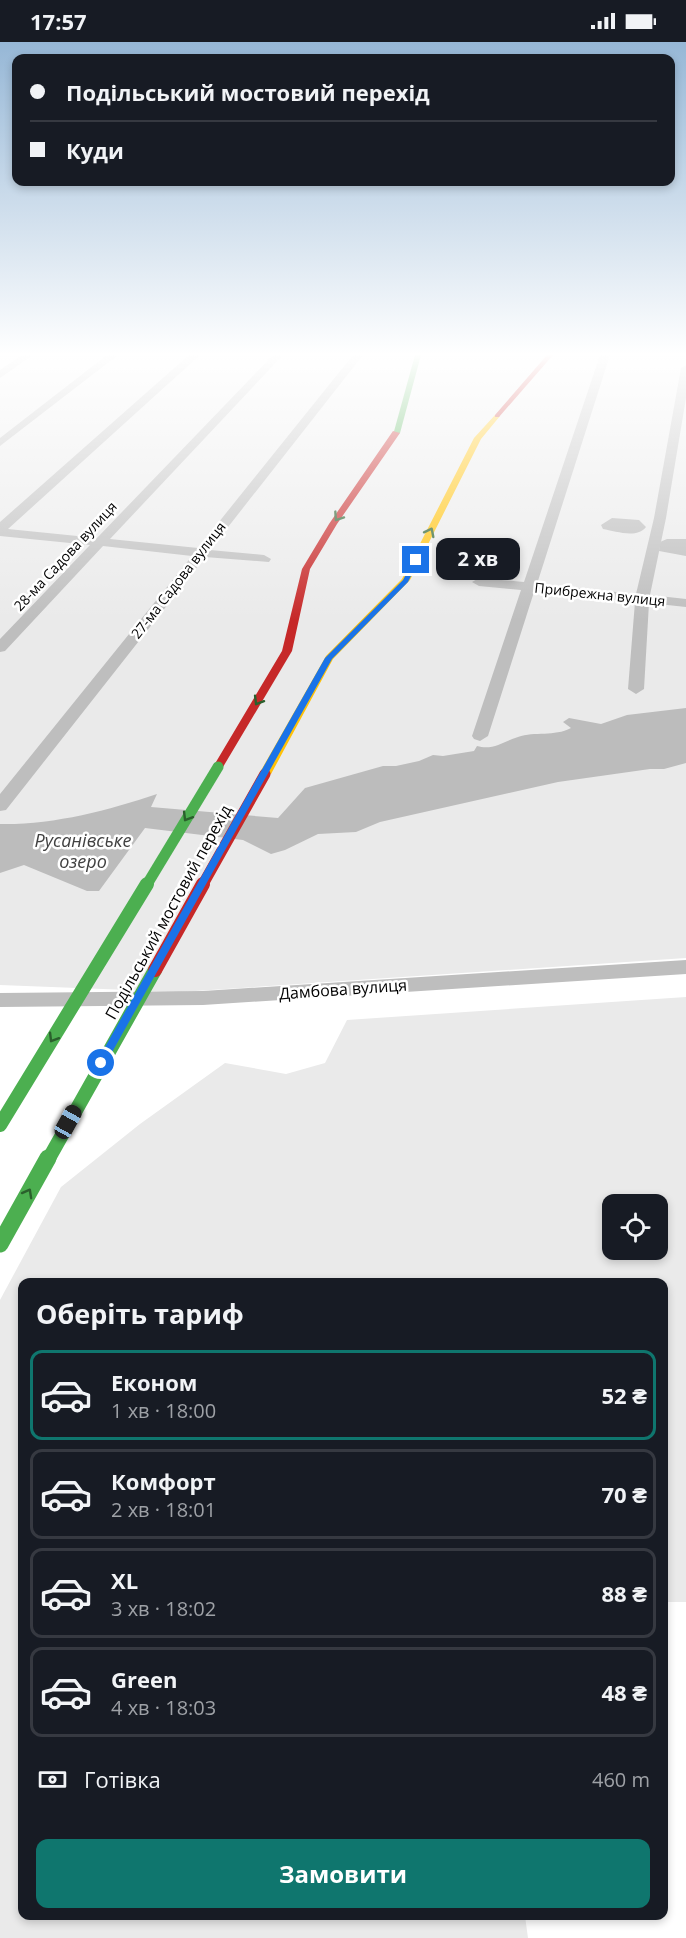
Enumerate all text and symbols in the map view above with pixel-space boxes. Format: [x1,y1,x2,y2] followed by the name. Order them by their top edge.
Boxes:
[30,6,87,36] text: 17:57
[66,77,430,107] text: Подільський мостовий перехід
[66,135,124,165] text: Куди
[9,497,121,615] street label: 28-ма Садова вулиця
[334,510,345,521] one-way arrow
[126,518,230,642] street label: 27-ма Садова вулиця
[423,528,435,539] one-way arrow
[437,539,521,581] callout: 2 хв
[458,545,498,572] text: 2 хв
[402,546,429,573] route end
[534,578,666,610] street label: Прибрежна вулиця
[253,695,265,705] one-way arrow
[100,801,236,1023] street label: Подільський мостовий перехід
[183,811,195,821] one-way arrow
[35,828,131,873] water label: Русанівське озеро
[278,974,408,1004] street label: Дамбова вулиця
[50,1031,61,1042] one-way arrow
[87,1049,114,1076] route start
[51,1102,85,1142] car
[21,1188,33,1199] one-way arrow
[602,1194,668,1260] map controls
[602,1194,668,1260] button: locate
[36,1295,244,1332] text: Оберіть тариф
[111,1367,197,1397] text: Економ
[39,1368,93,1422] icon: car
[601,1380,647,1410] text: 52 ₴
[111,1397,216,1424] text: 1 хв · 18:00
[111,1466,216,1496] text: Комфорт
[39,1467,93,1521] icon: car
[601,1479,647,1509] text: 70 ₴
[111,1496,216,1523] text: 2 хв · 18:01
[111,1565,138,1595] text: XL
[39,1566,93,1620] icon: car
[601,1578,647,1608] text: 88 ₴
[111,1595,216,1622] text: 3 хв · 18:02
[111,1664,177,1694] text: Green
[39,1665,93,1719] icon: car
[601,1677,647,1707] text: 48 ₴
[111,1694,216,1721] text: 4 хв · 18:03
[36,1763,69,1796] icon: cash
[84,1764,161,1794] text: Готівка
[592,1766,650,1793] text: 460 m
[36,1839,650,1908] button: Замовити

